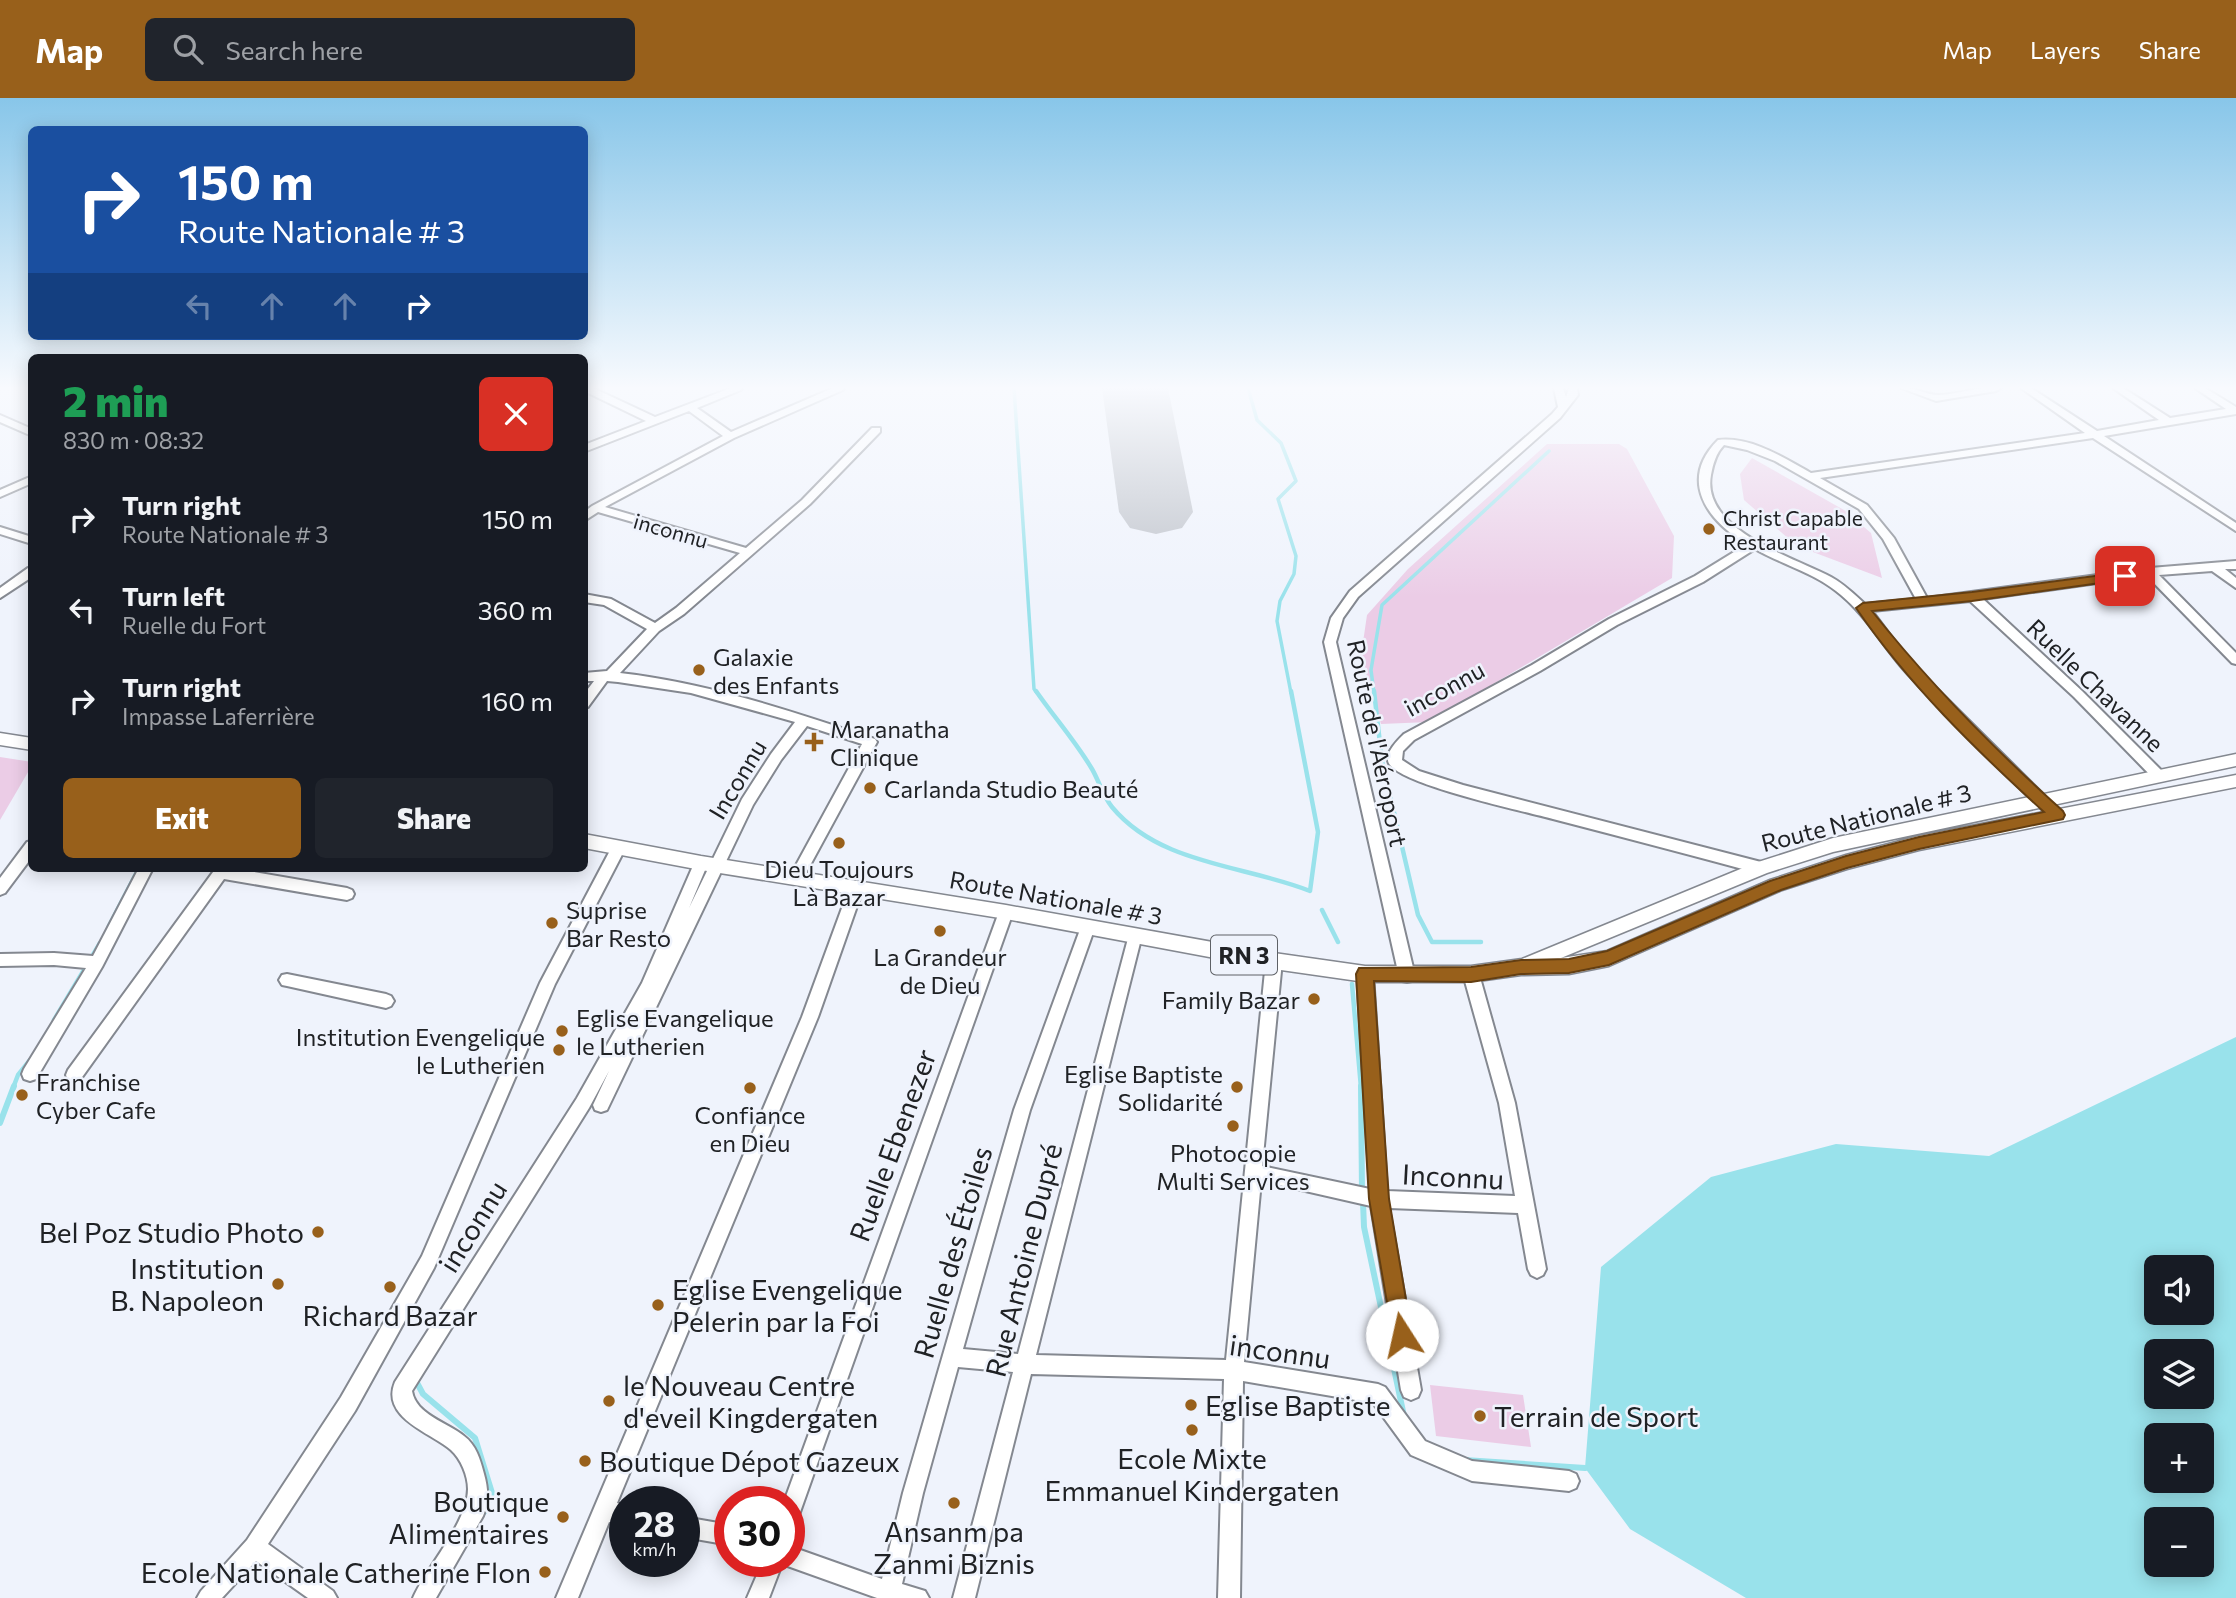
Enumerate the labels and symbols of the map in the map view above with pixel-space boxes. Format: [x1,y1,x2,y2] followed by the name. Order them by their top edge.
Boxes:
[1723,505,1863,554] place label: Christ Capable Restaurant
[631,507,711,553] street label: inconnu
[1701,521,1717,537] marker: Christ Capable Restaurant
[2095,546,2155,606] pin
[2022,612,2170,758] street label: Ruelle Chavanne
[1342,637,1414,849] street label: Route de l'Aéroport
[713,642,839,699] place label: Galaxie des Enfants
[1399,654,1489,722] street label: inconnu
[691,662,707,678] marker: Galaxie des Enfants
[830,714,950,771] place label: Maranatha Clinique
[804,732,824,752] marker: Maranatha Clinique
[702,734,772,824] street label: Inconnu
[884,774,1138,803] place label: Carlanda Studio Beauté
[1758,777,1974,857] street label: Route Nationale # 3
[862,780,878,796] marker: Carlanda Studio Beauté
[831,835,847,851] marker: Dieu Toujours Là Bazar
[764,854,914,911] place label: Dieu Toujours Là Bazar
[947,864,1165,930] street label: Route Nationale # 3
[566,895,671,952] place label: Suprise Bar Resto
[544,915,560,931] marker: Suprise Bar Resto
[932,923,948,939] marker: La Grandeur de Dieu
[1211,936,1277,974] road number: RN 3
[873,942,1007,999] place label: La Grandeur de Dieu
[1162,985,1300,1014] place label: Family Bazar
[1306,991,1322,1007] marker: Family Bazar
[576,1003,774,1060] place label: Eglise Evangelique le Lutherien
[296,1022,545,1079] place label: Institution Evengelique le Lutherien
[554,1023,570,1039] marker: Eglise Evangelique le Lutherien
[551,1042,567,1058] marker: Institution Evengelique le Lutherien
[841,1044,943,1246] street label: Ruelle Ebenezer
[1064,1059,1223,1116] place label: Eglise Baptiste Solidarité
[36,1067,156,1124] place label: Franchise Cyber Cafe
[1229,1079,1245,1095] marker: Eglise Baptiste Solidarité
[742,1080,758,1096] marker: Confiance en Dieu
[14,1087,30,1103] marker: Franchise Cyber Cafe
[694,1100,806,1157] place label: Confiance en Dieu
[1225,1118,1241,1134] marker: Photocopie Multi Services
[1156,1138,1310,1195] place label: Photocopie Multi Services
[978,1140,1068,1380] street label: Rue Antoine Dupré
[906,1142,998,1362] street label: Ruelle des Étoiles
[1401,1156,1505,1196] street label: Inconnu
[431,1174,513,1278] street label: inconnu
[39,1215,304,1249] place label: Bel Poz Studio Photo
[310,1224,326,1240] marker: Bel Poz Studio Photo
[110,1251,264,1317] place label: Institution B. Napoleon
[672,1272,903,1338] place label: Eglise Evengelique Pelerin par la Foi
[270,1276,286,1292] marker: Institution B. Napoleon
[382,1279,398,1295] marker: Richard Bazar
[650,1297,666,1313] marker: Eglise Evengelique Pelerin par la Foi
[302,1298,478,1332] place label: Richard Bazar
[1365,1298,1439,1372] position arrow
[1227,1327,1333,1375] street label: inconnu
[623,1368,878,1434] place label: le Nouveau Centre d'eveil Kingdergaten
[1205,1388,1390,1422] place label: Eglise Baptiste
[601,1393,617,1409] marker: le Nouveau Centre d'eveil Kingdergaten
[1183,1397,1199,1413] marker: Eglise Baptiste
[1494,1399,1699,1433] place label: Terrain de Sport
[1472,1408,1488,1424] marker: Terrain de Sport
[1184,1422,1200,1438] marker: Ecole Mixte Emmanuel Kindergaten
[1045,1441,1339,1507] place label: Ecole Mixte Emmanuel Kindergaten
[599,1444,900,1478] place label: Boutique Dépot Gazeux
[577,1453,593,1469] marker: Boutique Dépot Gazeux
[389,1484,549,1550] place label: Boutique Alimentaires
[714,1486,805,1577] speed limit sign: 30
[946,1495,962,1511] marker: Ansanm pa Zanmi Biznis
[555,1509,571,1525] marker: Boutique Alimentaires
[873,1514,1035,1580] place label: Ansanm pa Zanmi Biznis
[141,1555,531,1589] place label: Ecole Nationale Catherine Flon
[537,1564,553,1580] marker: Ecole Nationale Catherine Flon

